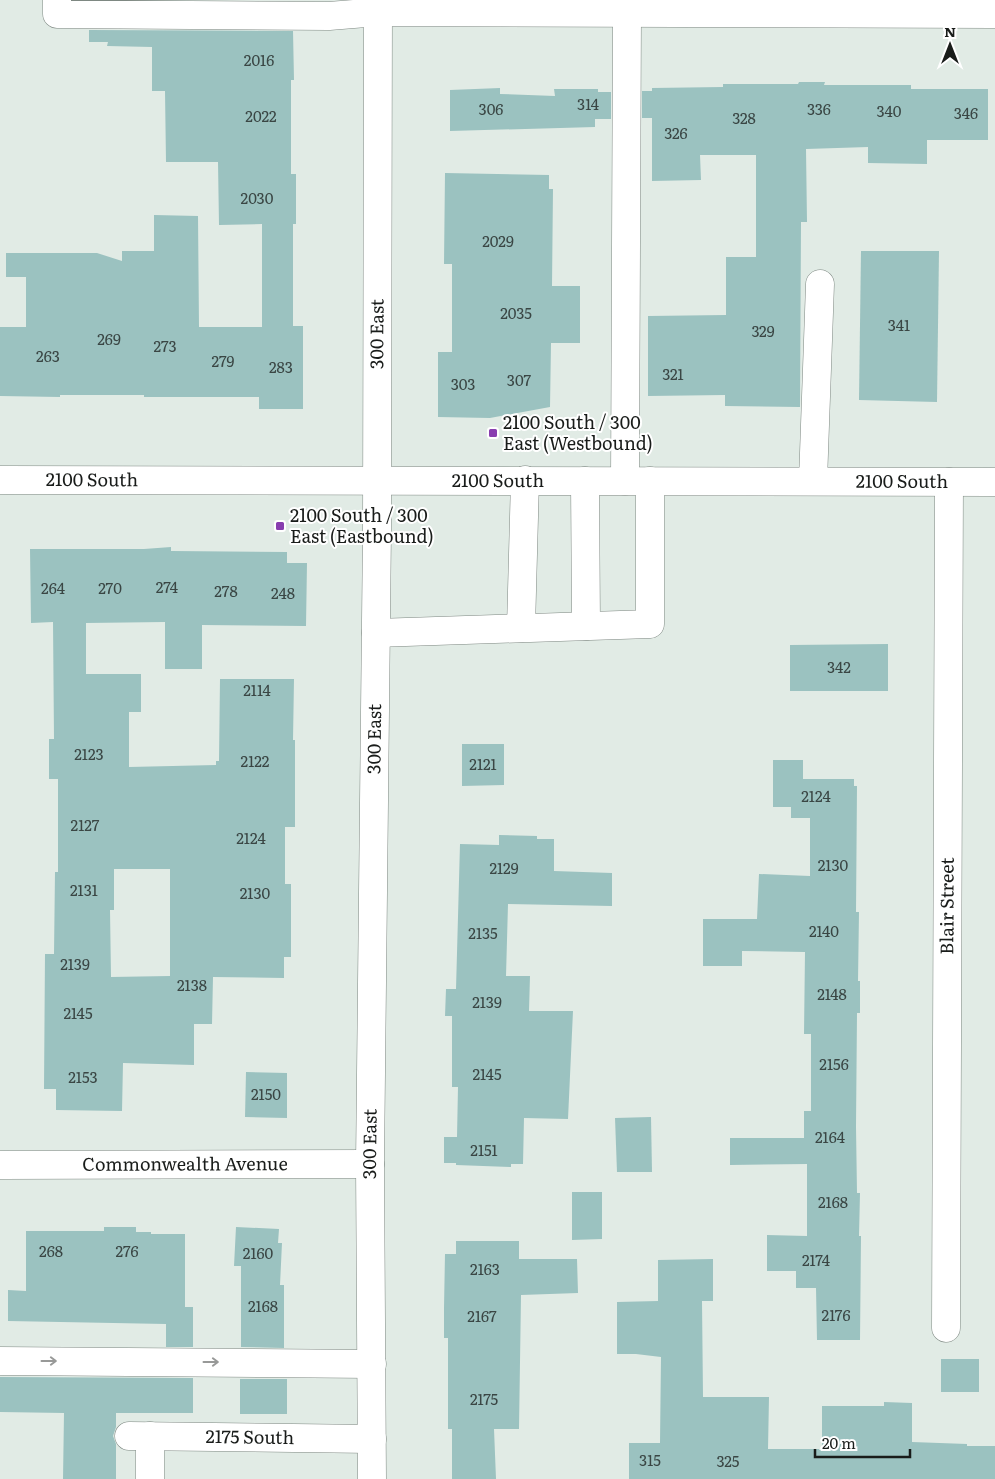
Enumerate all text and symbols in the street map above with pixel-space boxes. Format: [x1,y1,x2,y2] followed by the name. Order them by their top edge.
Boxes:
[925,20,975,70] north arrow
[944,21,956,41] text: N
[244,48,274,71] house number: 2016
[577,92,599,115] house number: 314
[479,97,503,120] house number: 306
[807,97,831,120] house number: 336
[877,99,902,122] house number: 340
[954,101,978,124] house number: 346
[245,104,277,127] house number: 2022
[732,106,756,129] house number: 328
[664,121,688,144] house number: 326
[241,186,274,209] house number: 2030
[482,229,514,252] house number: 2029
[362,298,389,369] street label: 300 East
[500,301,532,324] house number: 2035
[888,313,910,336] house number: 341
[751,319,775,342] house number: 329
[97,327,121,350] house number: 269
[153,334,177,357] house number: 273
[36,344,60,367] house number: 263
[212,349,235,372] house number: 279
[269,355,293,378] house number: 283
[662,362,684,385] house number: 321
[507,368,532,391] house number: 307
[451,372,475,395] house number: 303
[503,408,653,456] place label: 2100 South / 300 East (Westbound)
[487,427,499,439] marker: 2100 South / 300 East (Westbound)
[46,465,138,492] street label: 2100 South
[452,466,544,493] street label: 2100 South
[856,467,948,494] street label: 2100 South
[290,501,434,549] place label: 2100 South / 300 East (Eastbound)
[274,520,286,532] marker: 2100 South / 300 East (Eastbound)
[156,575,178,598] house number: 274
[41,576,65,599] house number: 264
[98,576,122,599] house number: 270
[214,579,238,602] house number: 278
[271,581,295,604] house number: 248
[827,655,851,678] house number: 342
[243,678,271,701] house number: 2114
[359,703,387,774] street label: 300 East
[74,742,104,765] house number: 2123
[241,749,270,772] house number: 2122
[469,752,497,775] house number: 2121
[801,784,831,807] house number: 2124
[71,813,100,836] house number: 2127
[236,826,266,849] house number: 2124
[818,853,849,876] house number: 2130
[489,856,519,879] house number: 2129
[932,857,960,955] street label: Blair Street
[70,878,98,901] house number: 2131
[240,881,271,904] house number: 2130
[809,919,839,942] house number: 2140
[468,921,498,944] house number: 2135
[60,952,90,975] house number: 2139
[177,973,207,996] house number: 2138
[817,982,847,1005] house number: 2148
[472,990,502,1013] house number: 2139
[64,1001,93,1024] house number: 2145
[819,1052,849,1075] house number: 2156
[473,1062,502,1085] house number: 2145
[68,1065,98,1088] house number: 2153
[251,1082,281,1105] house number: 2150
[355,1108,383,1179] street label: 300 East
[815,1125,845,1148] house number: 2164
[470,1138,498,1161] house number: 2151
[82,1149,288,1177] street label: Commonwealth Avenue
[818,1190,848,1213] house number: 2168
[39,1239,63,1262] house number: 268
[115,1239,139,1262] house number: 276
[243,1241,274,1264] house number: 2160
[802,1248,830,1271] house number: 2174
[470,1257,500,1280] house number: 2163
[248,1294,278,1317] house number: 2168
[822,1303,850,1326] house number: 2176
[467,1304,497,1327] house number: 2167
[40,1356,56,1366] one-way arrow
[203,1358,219,1367] one-way arrow
[470,1387,498,1410] house number: 2175
[205,1422,295,1450] street label: 2175 South
[815,1426,910,1458] scale bar
[822,1431,856,1454] text: 20 m
[639,1448,661,1471] house number: 315
[717,1449,740,1472] house number: 325

